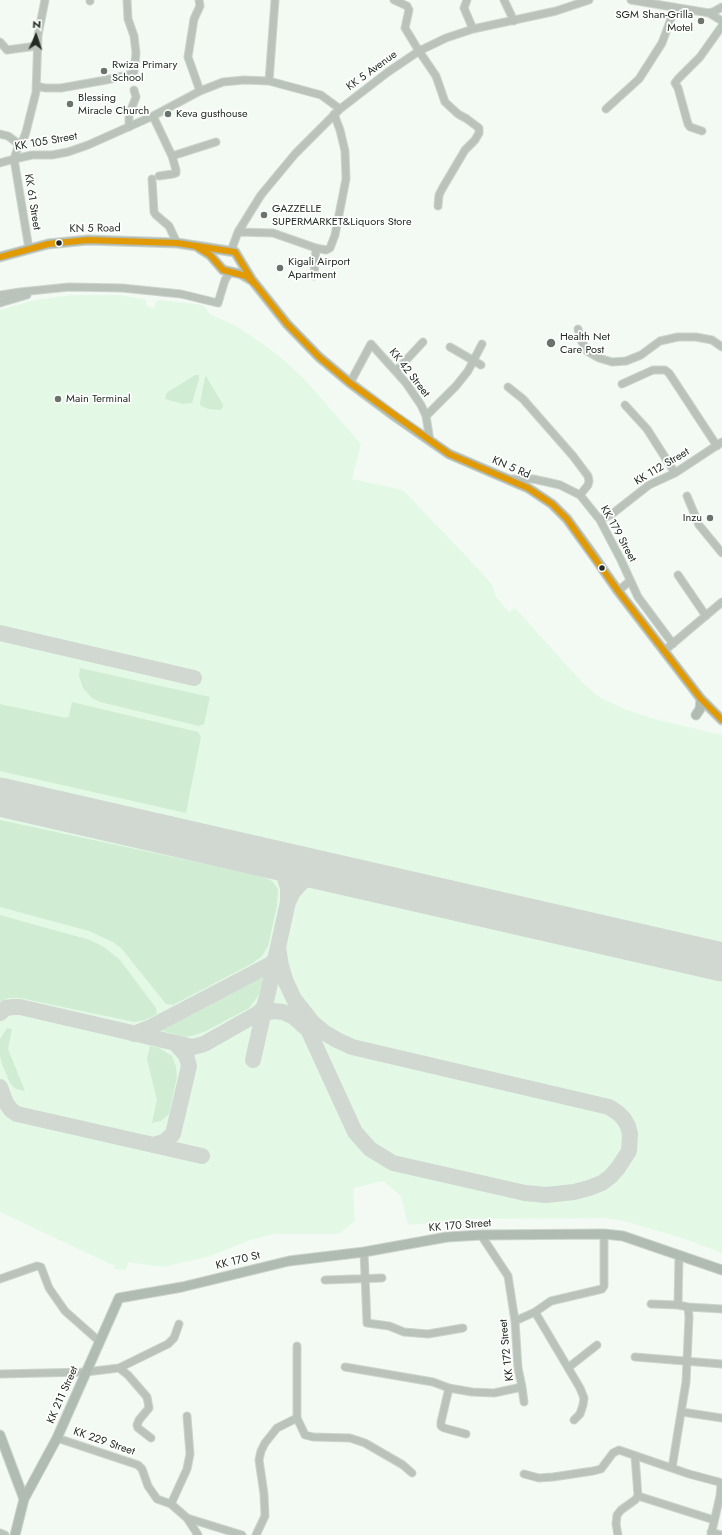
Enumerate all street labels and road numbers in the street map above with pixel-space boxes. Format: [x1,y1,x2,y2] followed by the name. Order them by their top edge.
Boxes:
[344,48,400,94] street label: KK 5 Avenue
[14,130,78,154] street label: KK 105 Street
[21,173,43,231] street label: KK 61 Street
[69,222,121,236] street label: KN 5 Road
[386,346,432,400] street label: KK 42 Street
[632,446,692,488] street label: KK 112 Street
[490,454,532,482] street label: KN 5 Rd
[597,504,639,564] street label: KK 179 Street
[428,1217,492,1235] street label: KK 170 Street
[215,1249,261,1273] street label: KK 170 St
[497,1318,517,1382] street label: KK 172 Street
[44,1364,82,1426] street label: KK 211 Street
[72,1425,136,1459] street label: KK 229 Street

